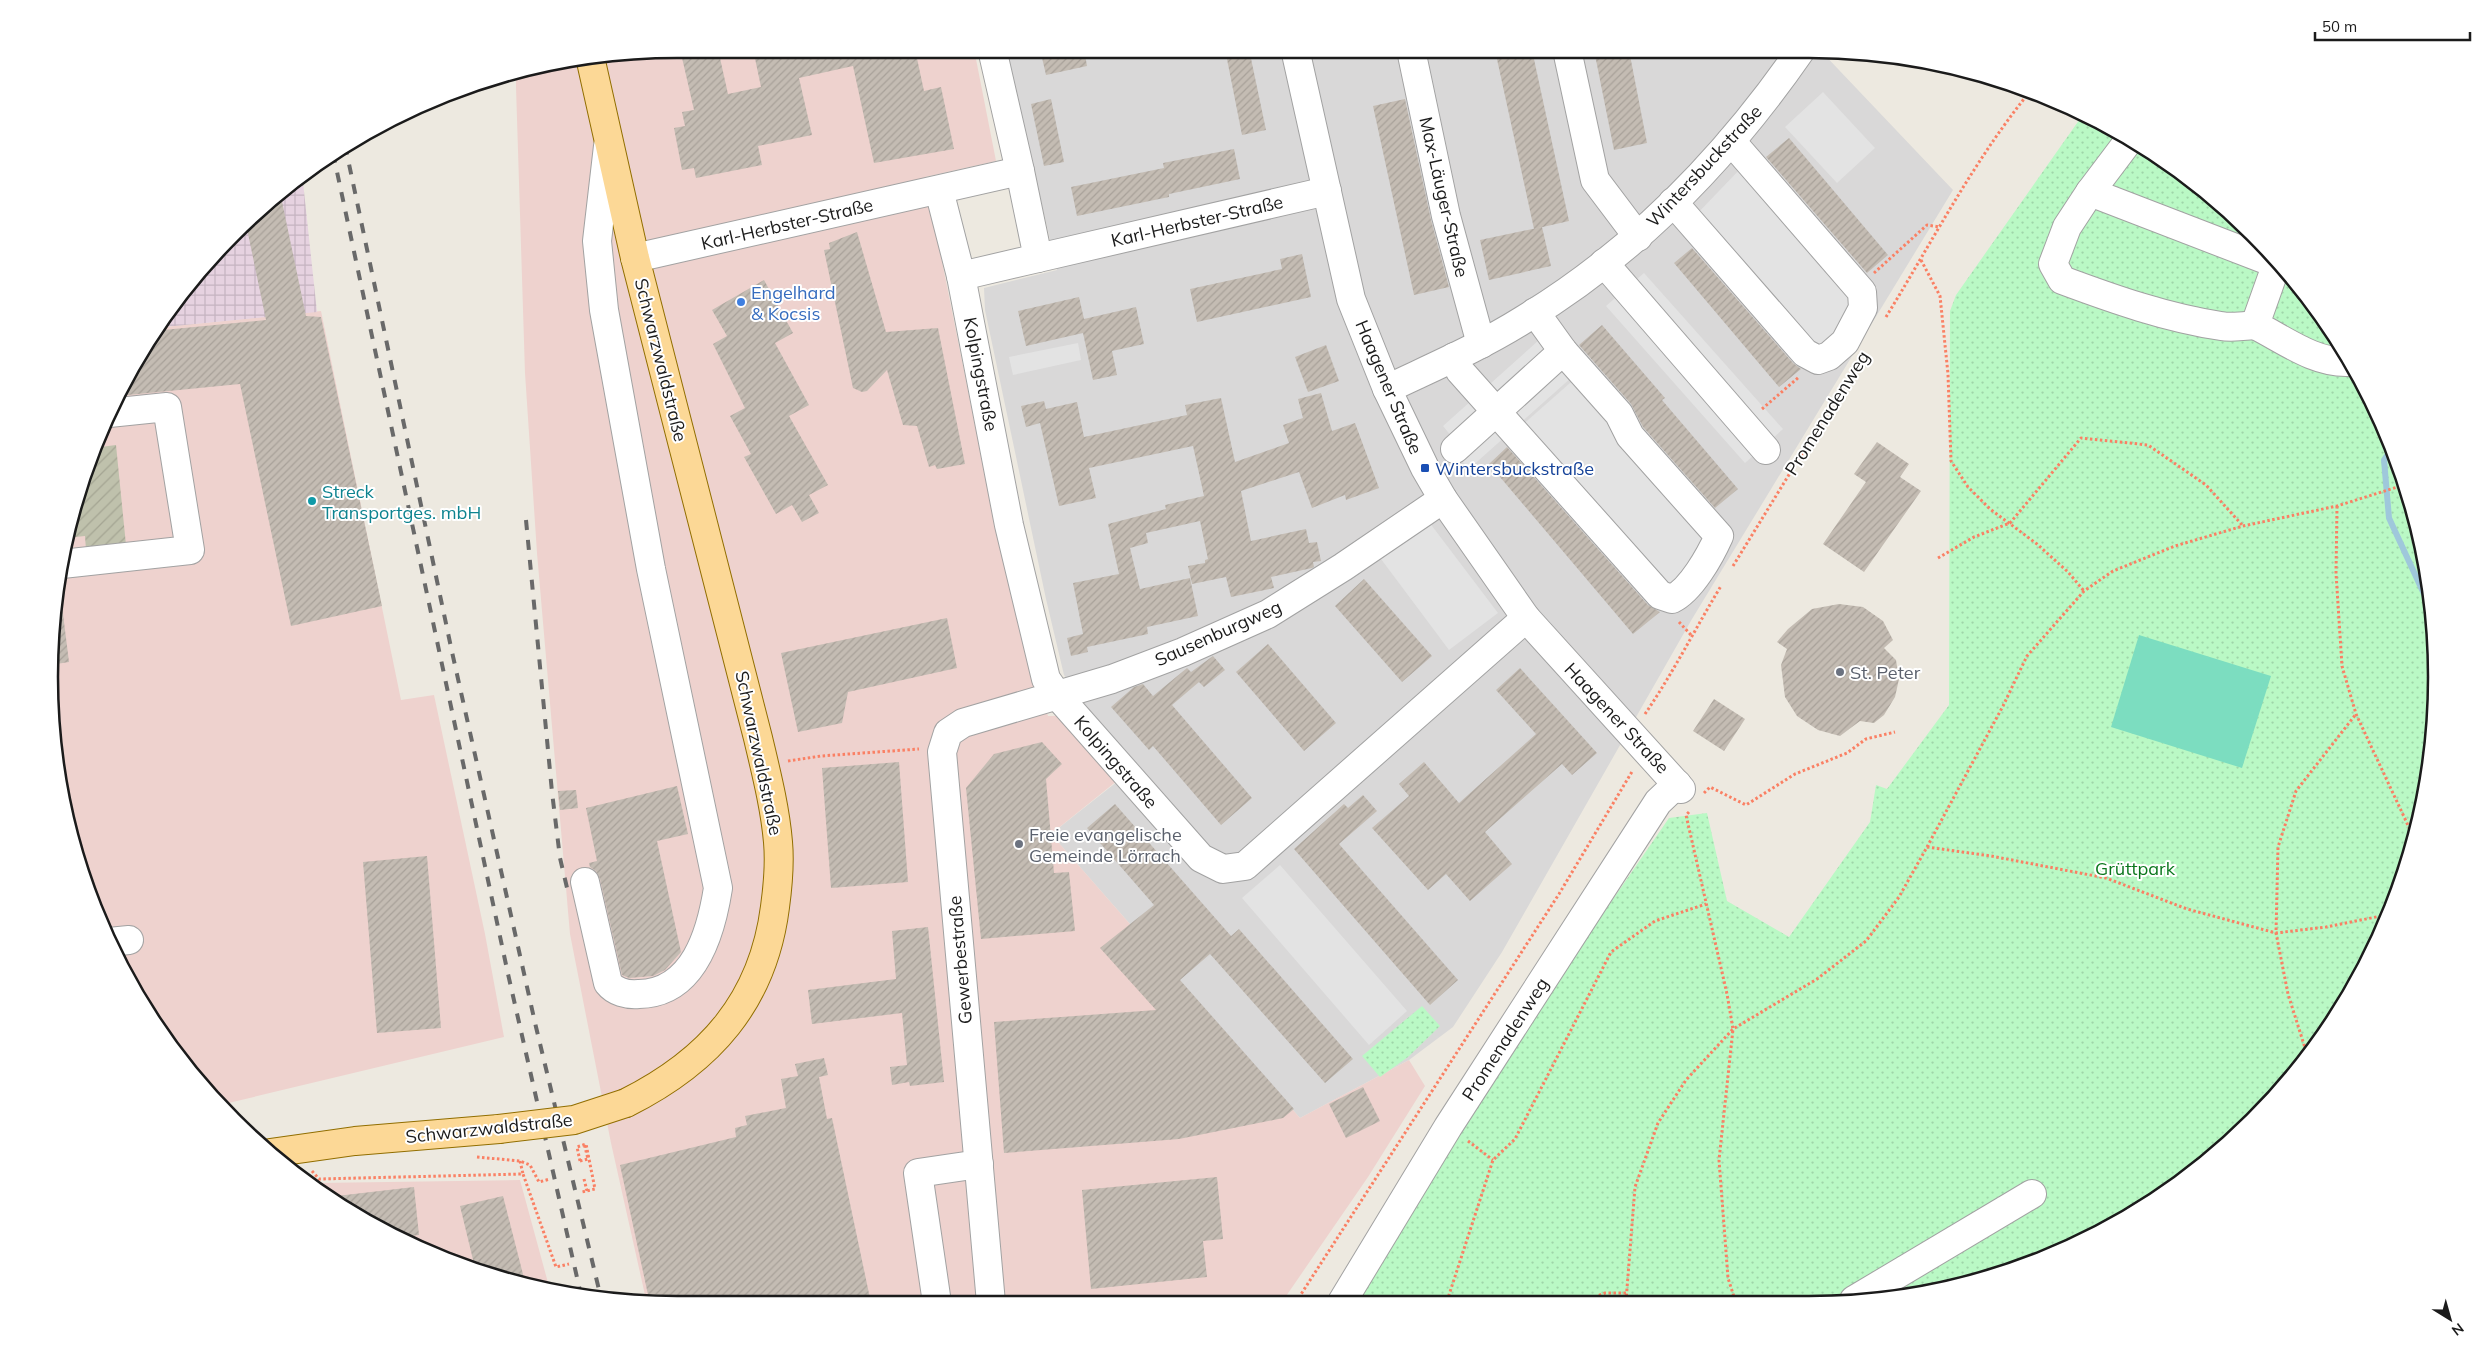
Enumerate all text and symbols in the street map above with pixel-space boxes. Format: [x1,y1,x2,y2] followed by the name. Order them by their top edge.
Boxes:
[2315,10,2470,42] scale bar
[2322,17,2357,36] text: 50 m
[1641,100,1767,232] street label: Wintersbuckstraße
[1414,114,1474,280] street label: Max-Läuger-Straße
[1109,190,1285,252] street label: Karl-Herbster-Straße
[699,193,875,255] street label: Karl-Herbster-Straße
[630,276,692,444] street label: Schwarzwaldstraße
[751,281,836,325] place label: Engelhard & Kocsis
[735,296,747,308] marker: Engelhard & Kocsis
[959,315,1003,433] street label: Kolpingstraße
[1350,316,1428,458] street label: Haagener Straße
[1780,347,1874,479] street label: Promenadenweg
[1435,457,1594,480] place label: Wintersbuckstraße
[1419,462,1431,474] marker: Wintersbuckstraße
[322,480,481,524] place label: Streck Transportges. mbH
[306,495,318,507] marker: Streck Transportges. mbH
[1151,595,1285,671] street label: Sausenburgweg
[1560,658,1674,778] street label: Haagener Straße
[1850,661,1921,684] place label: St. Peter
[1834,666,1846,678] marker: St. Peter
[730,669,788,837] street label: Schwarzwaldstraße
[1069,711,1163,813] street label: Kolpingstraße
[1029,823,1182,867] place label: Freie evangelische Gemeinde Lörrach
[1013,838,1025,850] marker: Freie evangelische Gemeinde Lörrach
[2095,857,2176,880] park label: Grüttpark
[943,895,977,1025] street label: Gewerbestraße
[1457,973,1553,1105] street label: Promenadenweg
[404,1108,574,1148] street label: Schwarzwaldstraße
[2425,1294,2475,1344] north arrow
[2448,1319,2467,1340] text: N

